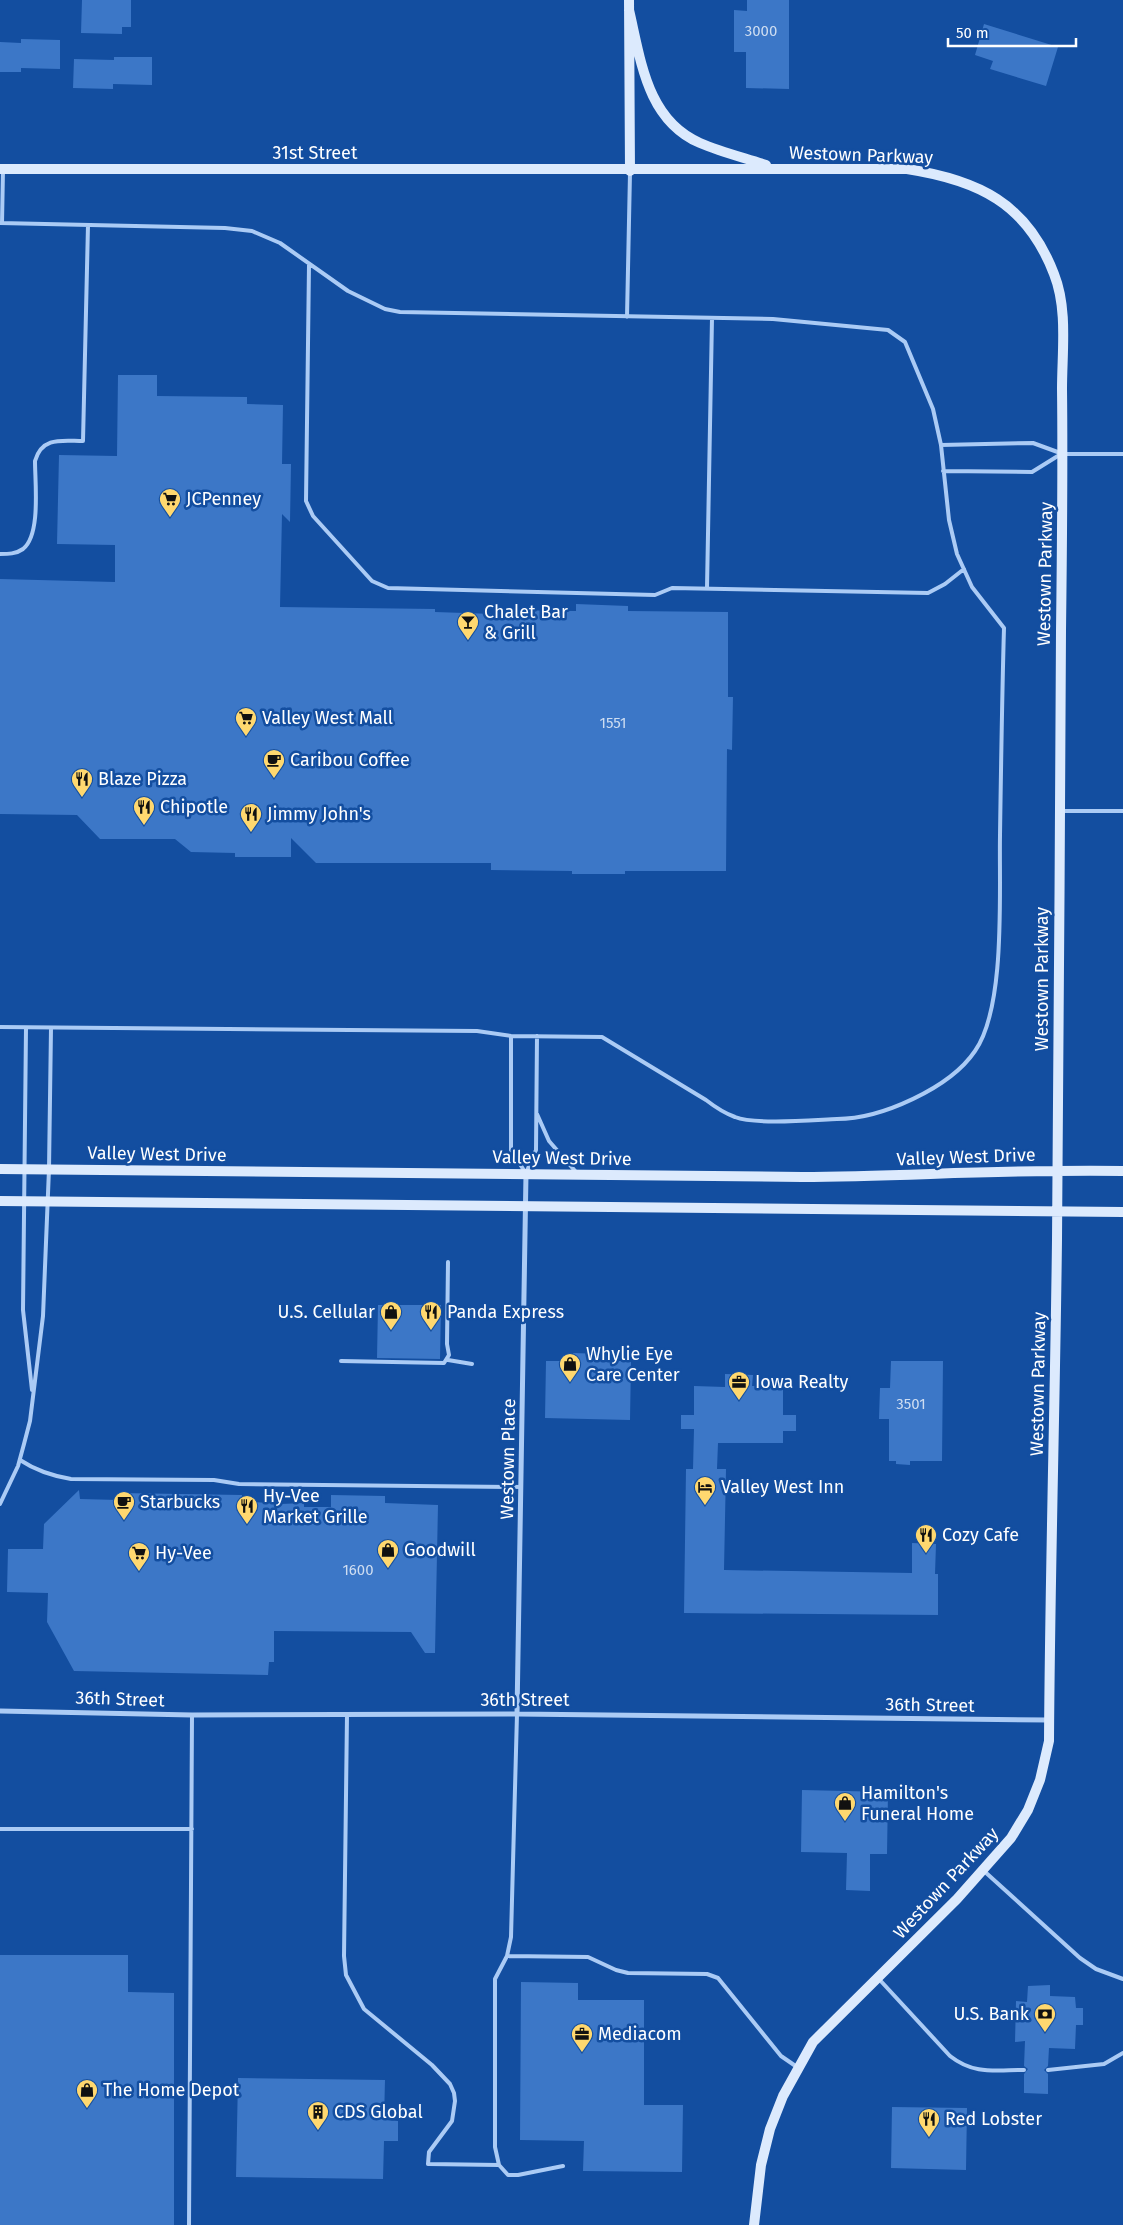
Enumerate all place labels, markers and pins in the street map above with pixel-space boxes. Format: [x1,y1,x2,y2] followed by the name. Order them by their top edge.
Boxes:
[158,487,182,518] supermarket icon: JCPenney
[186,488,261,510] place label: JCPenney
[484,601,568,644] place label: Chalet Bar & Grill
[456,610,480,641] bar icon: Chalet Bar & Grill
[234,706,258,737] supermarket icon: Valley West Mall
[262,707,393,729] place label: Valley West Mall
[262,748,286,779] cafe icon: Caribou Coffee
[290,749,410,771] place label: Caribou Coffee
[70,767,94,798] restaurant icon: Blaze Pizza
[98,768,187,790] place label: Blaze Pizza
[132,795,156,826] restaurant icon: Chipotle
[160,796,228,818] place label: Chipotle
[239,802,263,833] restaurant icon: Jimmy John's
[267,803,371,825] place label: Jimmy John's
[379,1300,403,1331] shop icon: U.S. Cellular
[419,1300,443,1331] restaurant icon: Panda Express
[278,1301,375,1323] place label: U.S. Cellular
[447,1301,564,1323] place label: Panda Express
[586,1343,680,1386] place label: Whylie Eye Care Center
[558,1352,582,1383] shop icon: Whylie Eye Care Center
[727,1370,751,1401] office icon: Iowa Realty
[755,1371,849,1393] place label: Iowa Realty
[693,1475,717,1506] hotel icon: Valley West Inn
[721,1476,844,1498] place label: Valley West Inn
[263,1485,368,1528] place label: Hy-Vee Market Grille
[112,1490,136,1521] cafe icon: Starbucks
[140,1491,220,1513] place label: Starbucks
[235,1494,259,1525] restaurant icon: Hy-Vee Market Grille
[914,1523,938,1554] restaurant icon: Cozy Cafe
[942,1524,1019,1546] place label: Cozy Cafe
[376,1538,400,1569] shop icon: Goodwill
[404,1539,476,1561] place label: Goodwill
[127,1541,151,1572] supermarket icon: Hy-Vee
[155,1542,212,1564] place label: Hy-Vee
[861,1782,974,1825] place label: Hamilton's Funeral Home
[833,1791,857,1822] shop icon: Hamilton's Funeral Home
[1033,2002,1057,2033] bank icon: U.S. Bank
[954,2003,1030,2025] place label: U.S. Bank
[570,2022,594,2053] office icon: Mediacom
[598,2023,682,2045] place label: Mediacom
[75,2078,99,2109] shop icon: The Home Depot
[103,2079,240,2101] place label: The Home Depot
[306,2100,330,2131] building icon: CDS Global
[334,2101,423,2123] place label: CDS Global
[917,2107,941,2138] restaurant icon: Red Lobster
[945,2108,1042,2130] place label: Red Lobster

